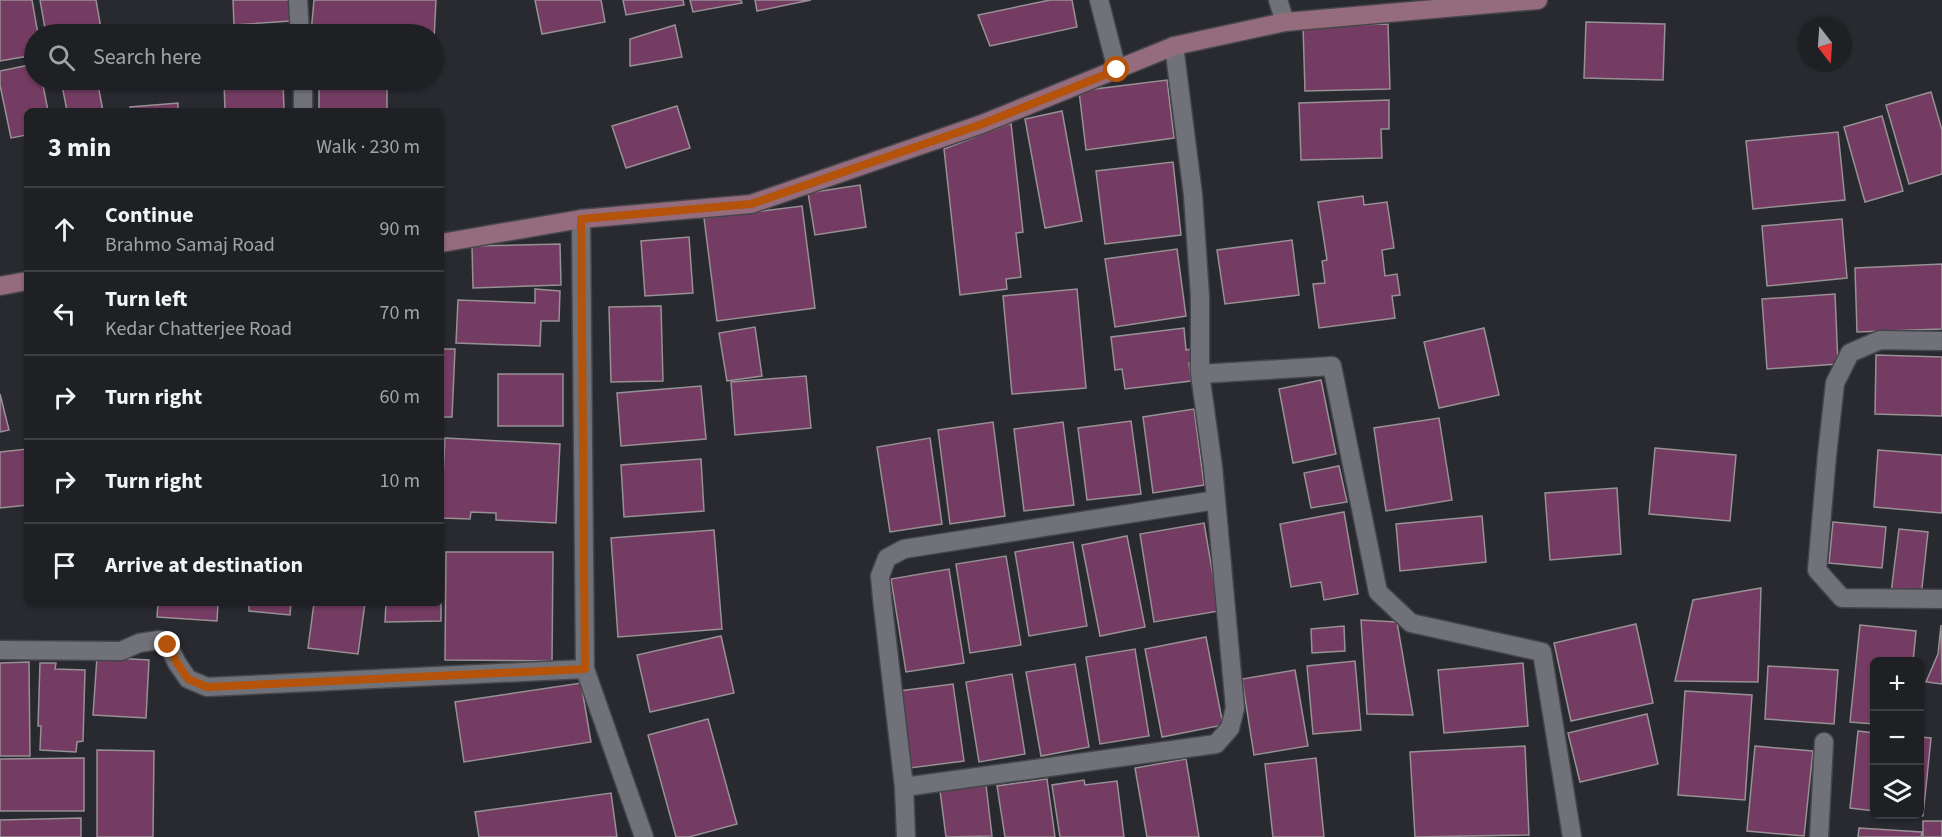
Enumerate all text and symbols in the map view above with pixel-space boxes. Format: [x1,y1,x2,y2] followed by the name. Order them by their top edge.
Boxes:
[1798,18,1852,72] north arrow
[24,24,444,90] search box
[45,41,78,74] icon: search
[93,41,201,73] text: Search here
[1103,56,1129,82] route start
[48,129,111,166] text: 3 min
[316,133,420,161] text: Walk · 230 m
[105,199,194,231] text: Continue
[48,213,81,246] icon: ahead
[380,215,420,243] text: 90 m
[105,231,275,259] text: Brahmo Samaj Road
[105,283,187,315] text: Turn left
[48,297,81,330] icon: left
[380,299,420,327] text: 70 m
[105,315,292,343] text: Kedar Chatterjee Road
[48,381,81,414] icon: right
[105,381,202,413] text: Turn right
[380,383,420,411] text: 60 m
[48,465,81,498] icon: right
[105,465,202,497] text: Turn right
[380,467,420,495] text: 10 m
[48,549,81,582] icon: arrive
[105,549,303,581] text: Arrive at destination
[154,631,180,657] route end
[1870,657,1924,819] map controls
[1870,657,1924,711] button: +
[1870,711,1924,765] button: −
[1870,765,1924,819] button: layers

